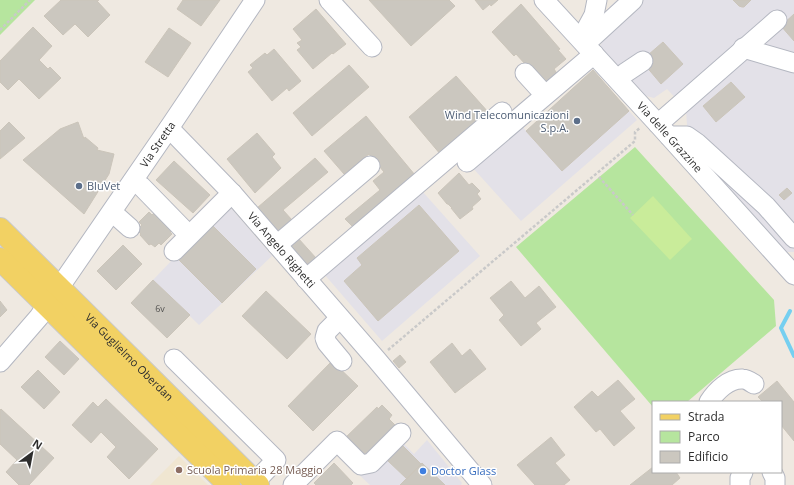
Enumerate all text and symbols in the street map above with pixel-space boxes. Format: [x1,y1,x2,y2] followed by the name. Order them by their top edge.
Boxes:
[634,98,706,175] street label: Via delle Grazzine
[445,107,569,135] place label: Wind Telecomunicazioni S.p.A.
[572,116,582,126] marker: Wind Telecomunicazioni S.p.A.
[136,118,178,170] street label: Via Stretta
[87,178,120,193] place label: BluVet
[74,181,84,191] marker: BluVet
[245,209,319,291] street label: Via Angelo Righetti
[155,302,165,315] house number: 6v
[82,310,177,404] street label: Via Guglielmo Oberdan
[652,401,782,473] legend
[688,408,724,425] text: Strada
[688,428,720,445] text: Parco
[12,433,52,473] north arrow
[30,435,45,453] text: N
[688,448,728,465] text: Edificio
[187,462,323,477] place label: Scuola Primaria 28 Maggio
[431,463,496,478] place label: Doctor Glass
[174,465,184,475] marker: Scuola Primaria 28 Maggio
[418,466,428,476] marker: Doctor Glass

